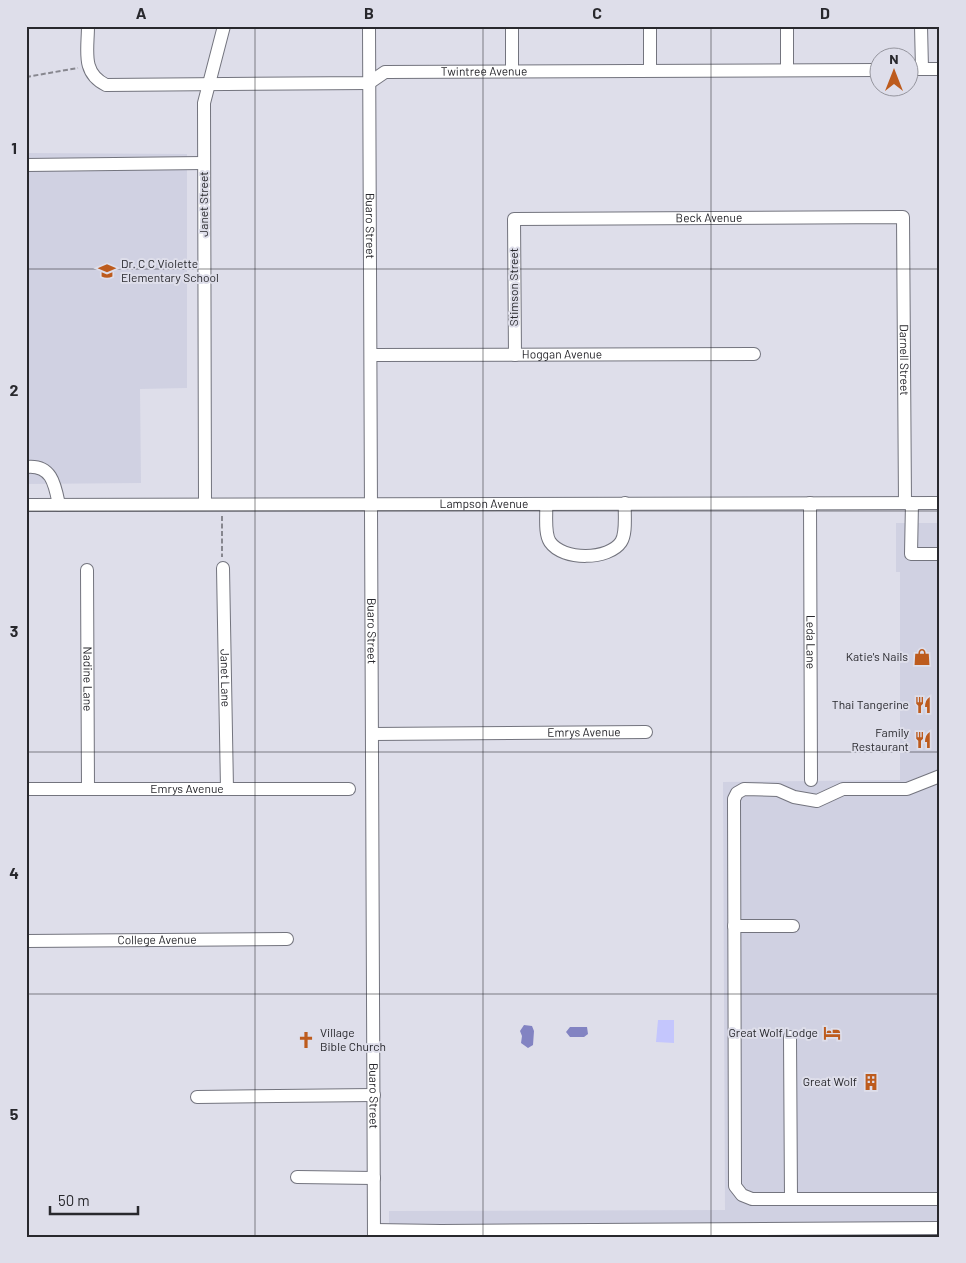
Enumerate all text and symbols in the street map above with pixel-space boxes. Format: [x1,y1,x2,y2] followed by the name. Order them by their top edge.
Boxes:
[136,3,147,22] text: A
[364,3,374,22] text: B
[592,3,602,22] text: C
[820,3,830,22] text: D
[868,48,918,98] north arrow
[889,50,899,67] text: N
[441,63,527,78] street label: Twintree Avenue
[11,138,17,157] text: 1
[196,171,210,237] street label: Janet Street
[364,193,378,259] street label: Buaro Street
[676,210,742,224] street label: Beck Avenue
[506,248,520,326] street label: Stimson Street
[121,256,219,284] place label: Dr. C C Violette Elementary School
[97,261,117,281] school or university icon: Dr. C C Violette Elementary School
[898,324,912,396] street label: Darnell Street
[522,346,602,361] street label: Hoggan Avenue
[10,380,19,399] text: 2
[440,496,528,510] street label: Lampson Avenue
[365,598,380,664] street label: Buaro Street
[804,615,819,669] street label: Leda Lane
[10,621,18,640] text: 3
[81,647,96,711] street label: Nadine Lane
[912,647,932,667] shop icon: Katie's Nails
[218,649,234,707] street label: Janet Lane
[846,649,908,663] place label: Katie's Nails
[913,695,933,715] restaurant icon: Thai Tangerine
[832,697,909,711] place label: Thai Tangerine
[547,724,621,739] street label: Emrys Avenue
[851,725,909,753] place label: Family Restaurant
[913,730,933,750] restaurant icon: Family Restaurant
[150,781,224,795] street label: Emrys Avenue
[9,863,19,882] text: 4
[117,932,197,946] street label: College Avenue
[822,1023,842,1043] hotel icon: Great Wolf Lodge
[320,1025,386,1053] place label: Village Bible Church
[729,1025,818,1039] place label: Great Wolf Lodge
[296,1030,316,1050] church icon: Village Bible Church
[367,1063,382,1129] street label: Buaro Street
[861,1072,881,1092] building icon: Great Wolf
[803,1074,857,1088] place label: Great Wolf
[10,1104,19,1123] text: 5
[50,1183,138,1215] scale bar
[58,1191,90,1209] text: 50 m

